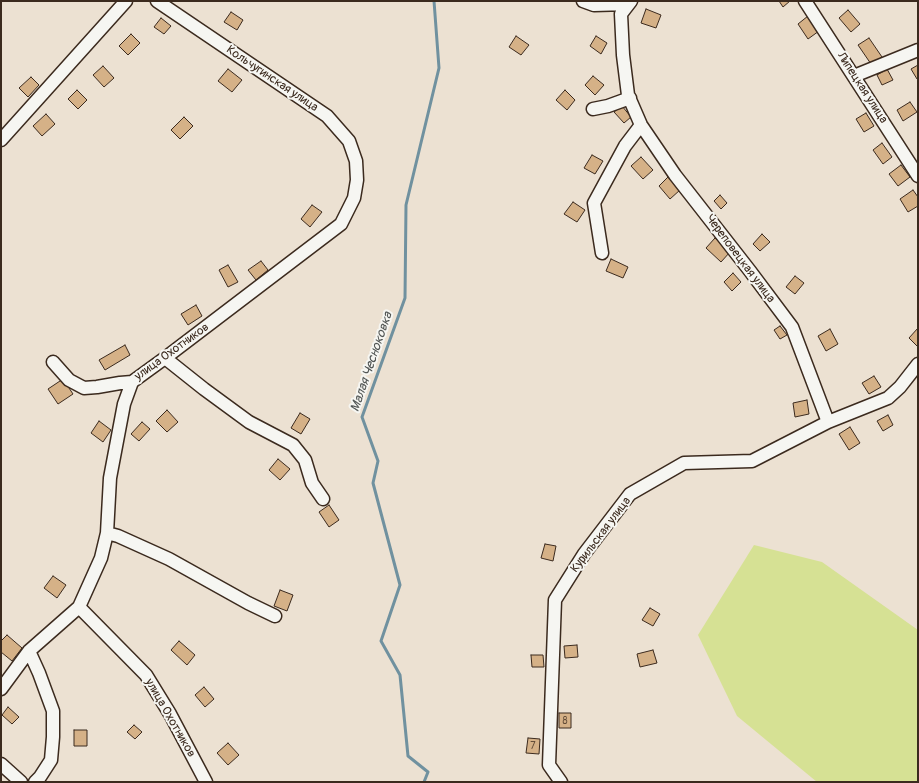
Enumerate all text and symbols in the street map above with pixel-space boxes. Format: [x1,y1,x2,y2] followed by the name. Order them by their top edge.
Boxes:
[223,43,321,115] street label: Кольчугинская улица
[834,50,890,126] street label: Липецкая улица
[702,212,778,306] street label: Череповецкая улица
[348,310,396,414] water label: Малая Чесноковка
[132,320,212,384] street label: улица Охотников
[568,494,634,576] street label: Курильская улица
[142,676,198,760] street label: улица Охотников
[562,715,568,727] house number: 8
[530,740,536,752] house number: 7

